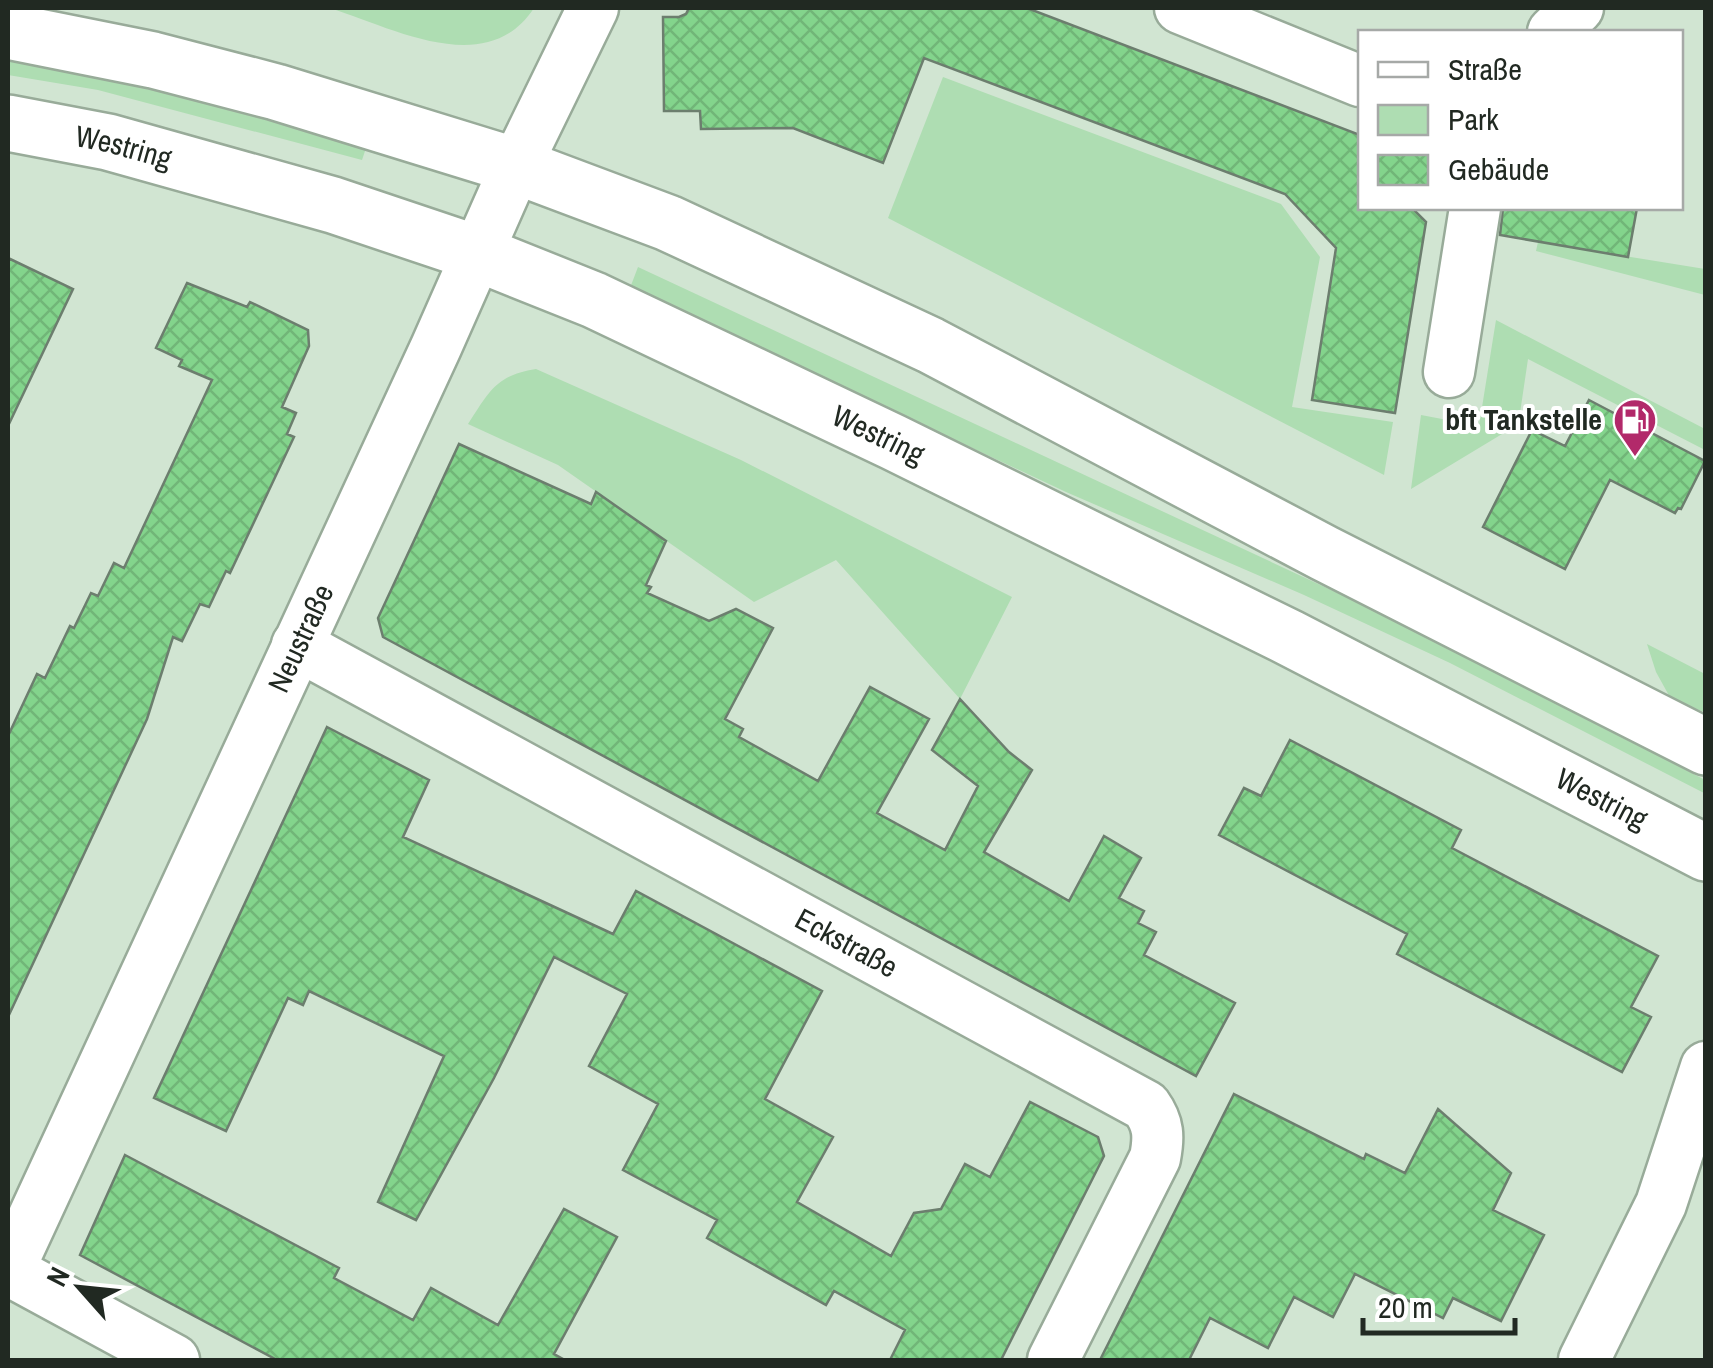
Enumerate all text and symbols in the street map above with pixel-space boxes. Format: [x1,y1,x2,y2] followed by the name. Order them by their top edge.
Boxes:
[1358,30,1683,210] legend
[1448,49,1522,89] text: Straße
[1448,99,1499,139] text: Park
[72,115,177,178] street label: Westring
[1448,149,1549,189] text: Gebäude
[826,395,932,474] street label: Westring
[1612,397,1658,458] fuel station icon: bft Tankstelle
[1445,399,1602,439] place label: bft Tankstelle
[258,578,342,699] street label: Neustraße
[1549,758,1655,839] street label: Westring
[788,898,905,986] street label: Eckstraße
[30,1238,130,1338] north arrow
[37,1261,78,1293] text: N
[1363,1273,1516,1335] scale bar
[1378,1287,1433,1327] text: 20 m

